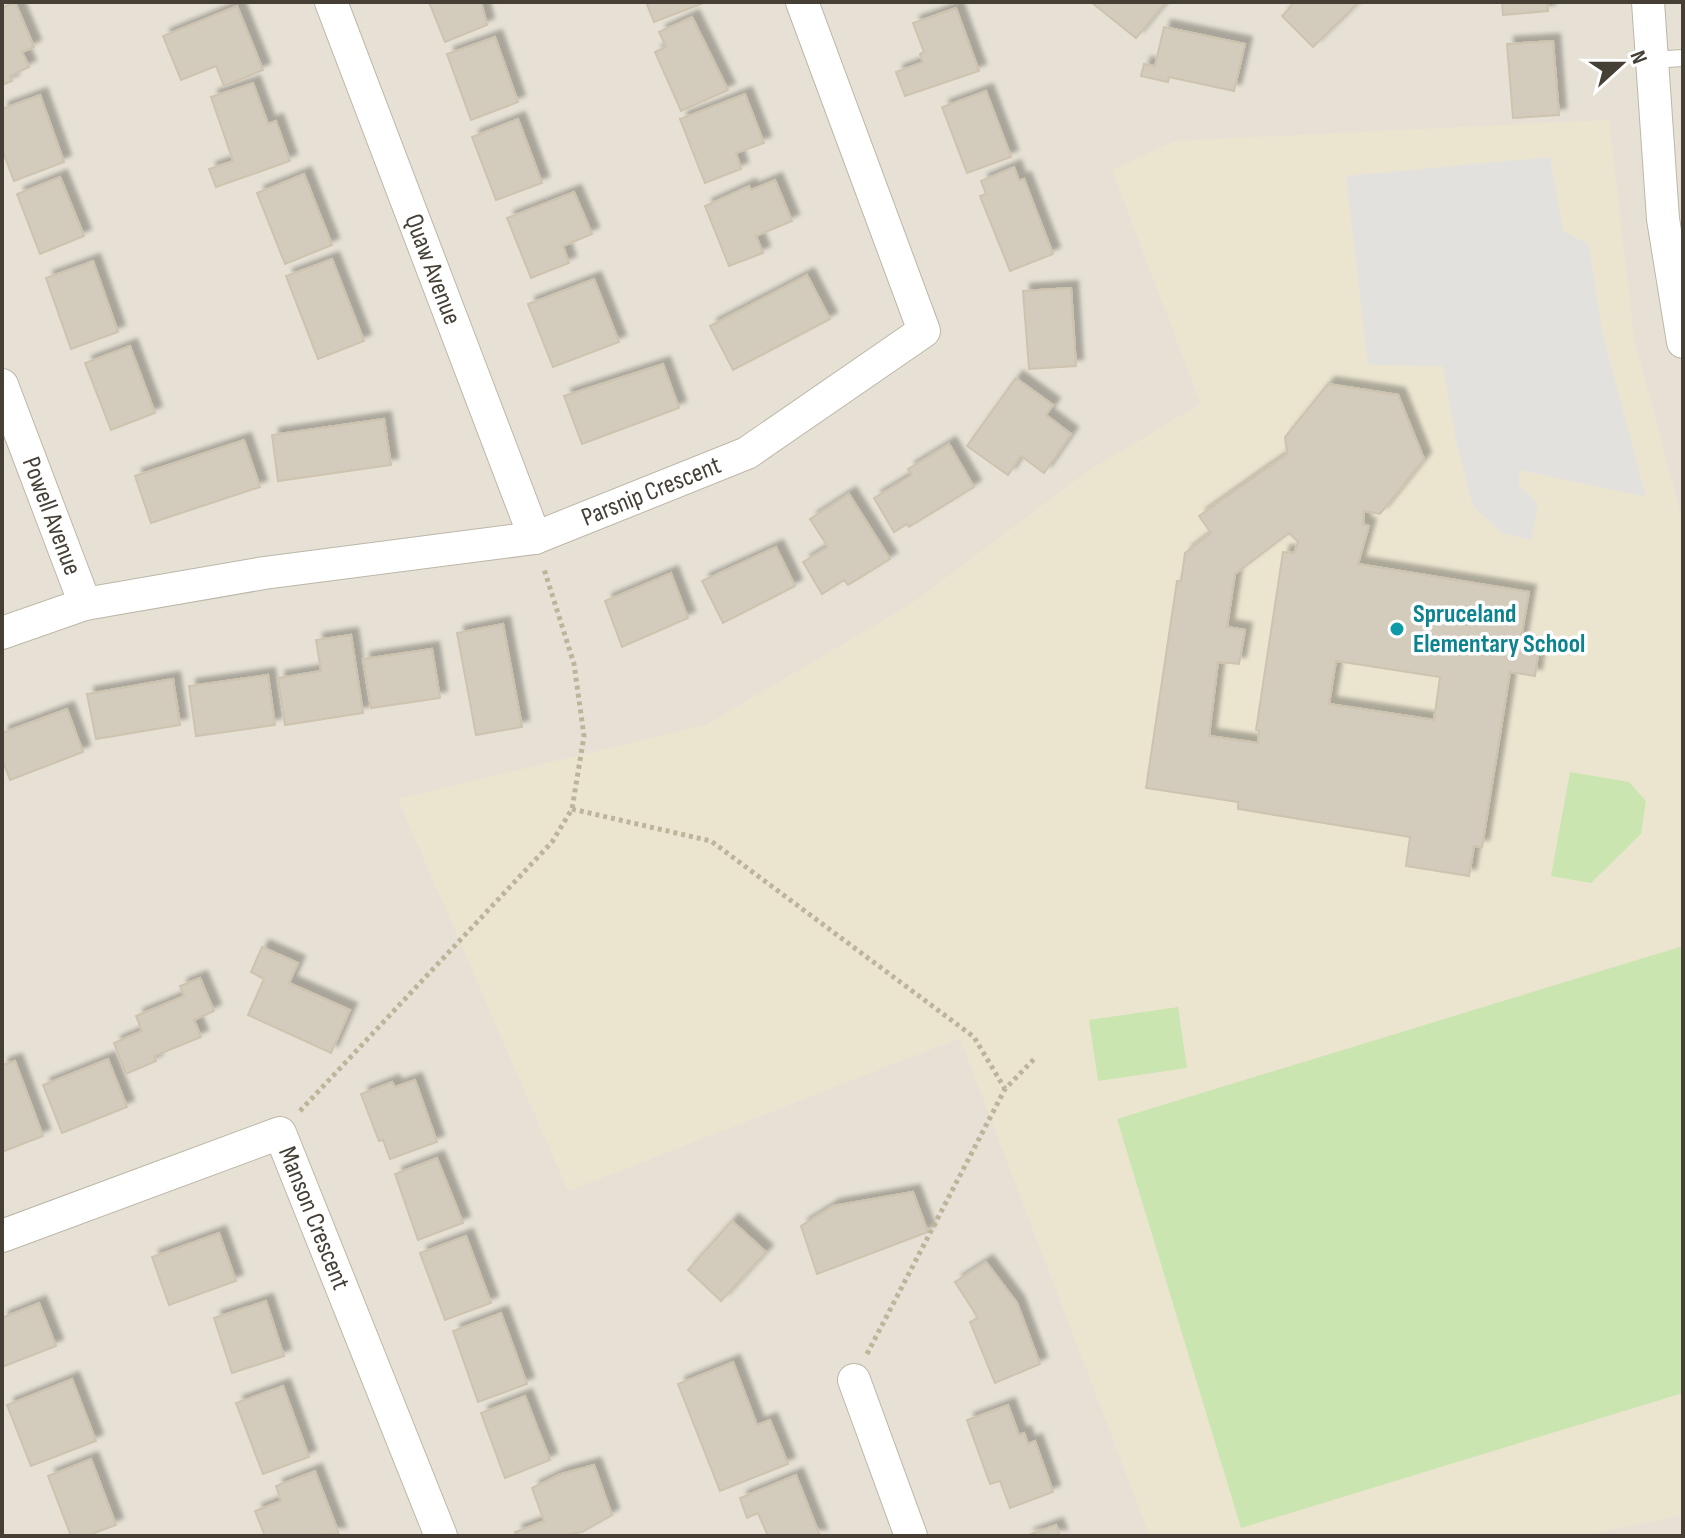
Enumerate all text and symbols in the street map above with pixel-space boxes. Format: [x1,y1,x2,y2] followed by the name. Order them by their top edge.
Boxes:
[1581,24,1661,104] north arrow
[1624,47,1653,68] text: N
[398,210,468,329] street label: Quaw Avenue
[577,450,725,533] street label: Parsnip Crescent
[15,452,88,579] street label: Powell Avenue
[1413,599,1585,660] place label: Spruceland Elementary School
[1388,620,1406,638] marker: Spruceland Elementary School
[271,1142,356,1294] street label: Manson Crescent

